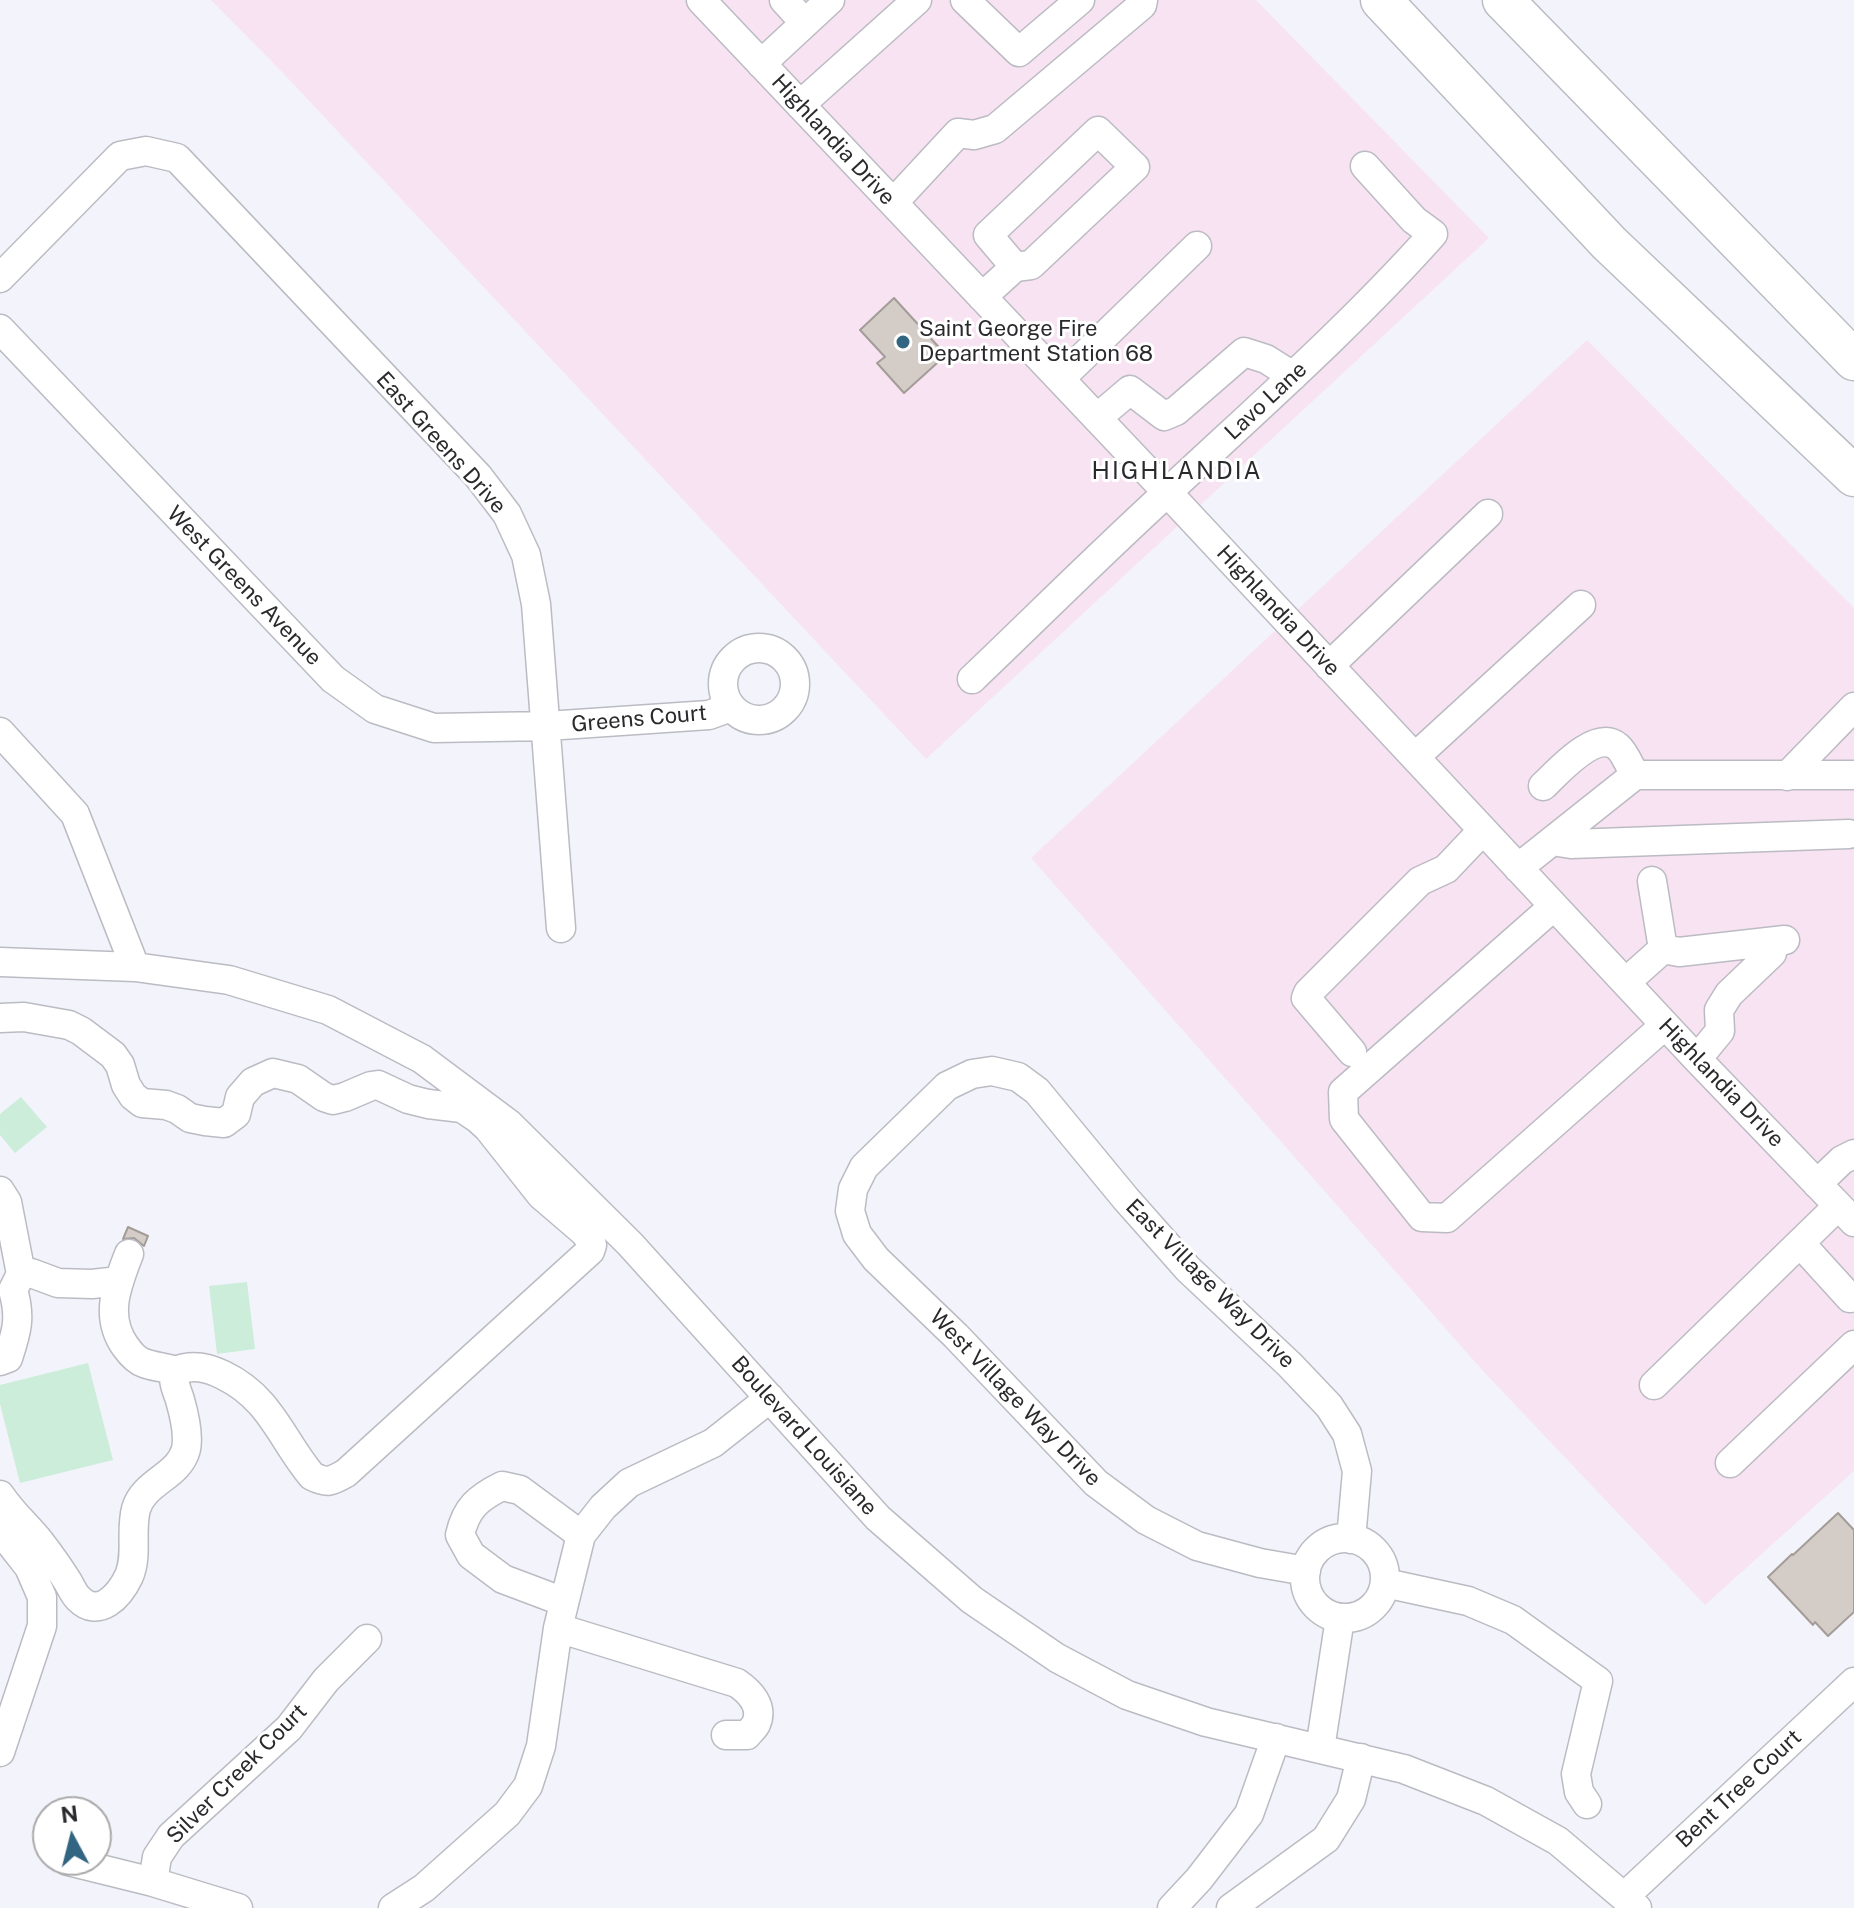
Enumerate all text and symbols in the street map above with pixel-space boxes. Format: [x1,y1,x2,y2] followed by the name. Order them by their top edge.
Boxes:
[766,69,900,211] street label: Highlandia Drive
[919,316,1153,368] place label: Saint George Fire Department Station 68
[894,333,912,351] marker: Saint George Fire Department Station 68
[1220,356,1312,446] street label: Lavo Lane
[370,367,512,519] street label: East Greens Drive
[1092,458,1262,486] district label: HIGHLANDIA
[161,501,327,671] street label: West Greens Avenue
[1211,540,1345,682] street label: Highlandia Drive
[570,700,708,738] street label: Greens Court
[1653,1013,1789,1153] street label: Highlandia Drive
[1120,1194,1300,1374] street label: East Village Way Drive
[924,1304,1106,1492] street label: West Village Way Drive
[725,1351,883,1521] street label: Boulevard Louisiane
[161,1698,313,1850] street label: Silver Creek Court
[1671,1724,1807,1854] street label: Bent Tree Court
[32,1796,112,1876] north arrow
[59,1800,79,1828] text: N

